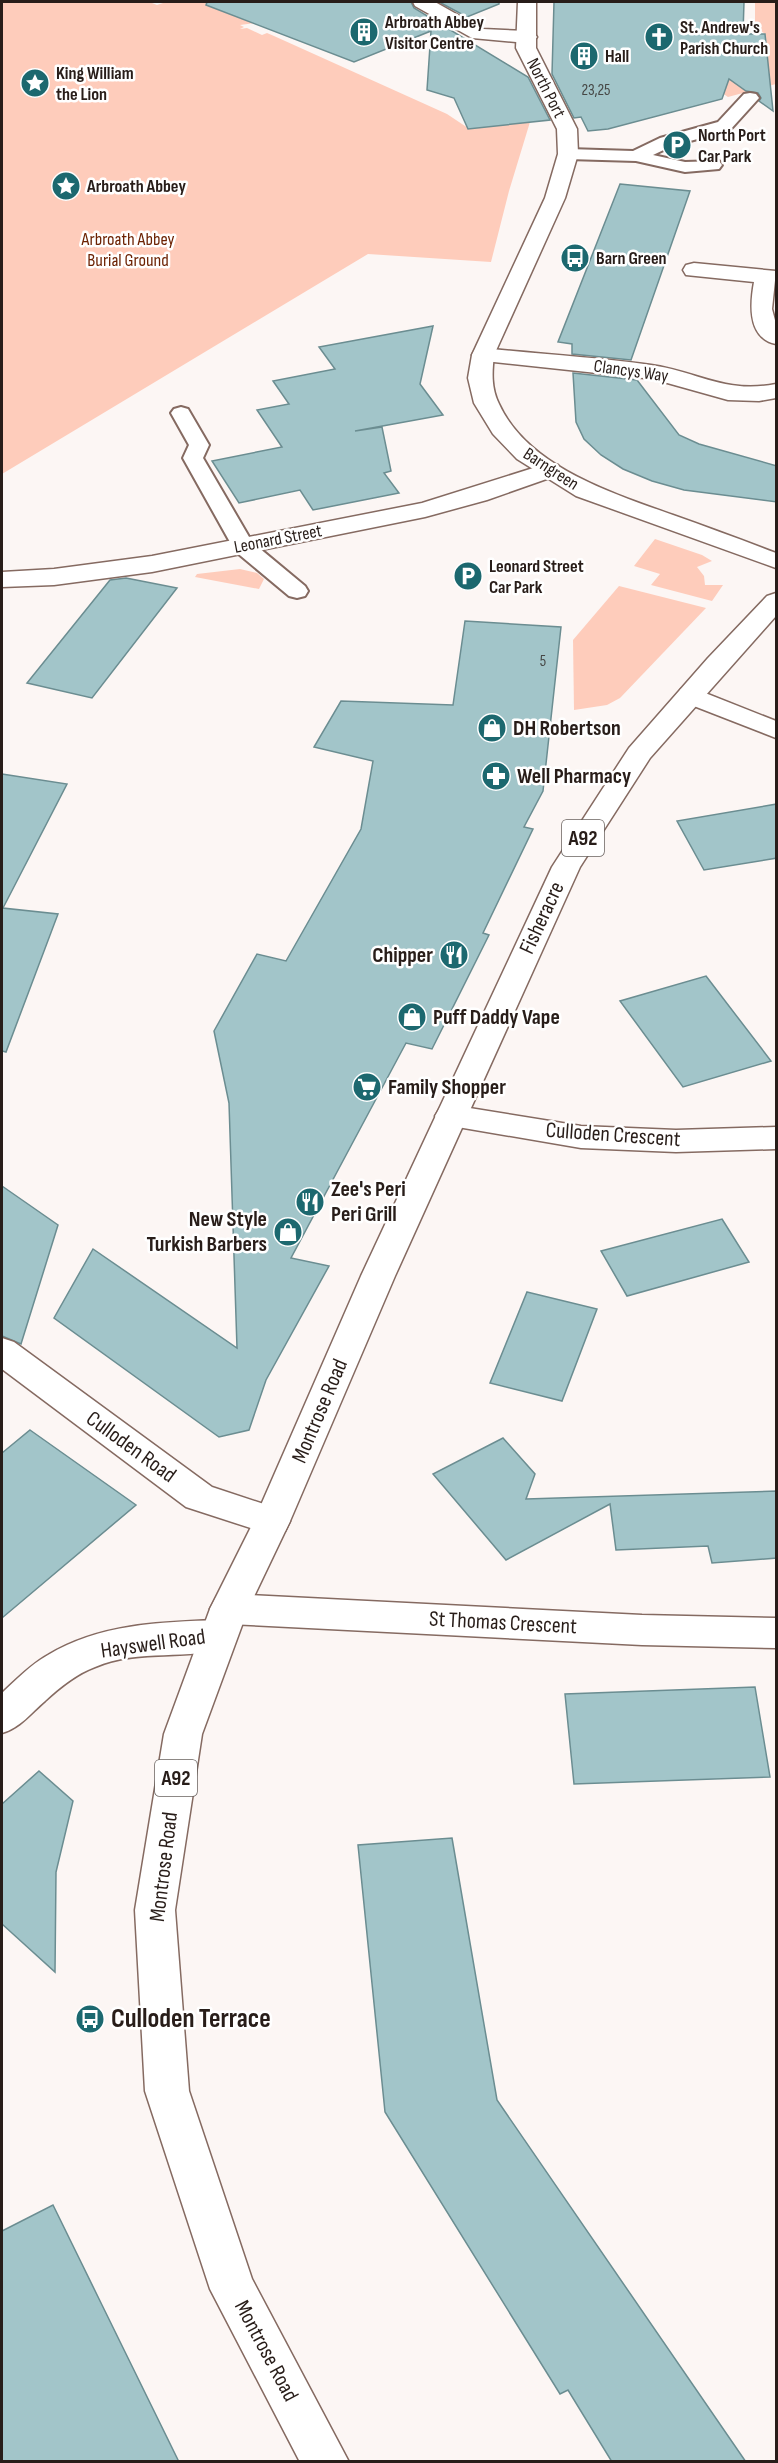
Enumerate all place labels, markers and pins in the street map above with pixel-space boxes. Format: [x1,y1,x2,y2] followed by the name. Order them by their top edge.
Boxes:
[384,12,484,54] place label: Arbroath Abbey Visitor Centre
[348,16,380,48] building icon: Arbroath Abbey Visitor Centre
[680,17,768,59] place label: St. Andrew's Parish Church
[643,21,675,53] church icon: St. Andrew's Parish Church
[568,40,600,72] building icon: Hall
[605,46,629,67] place label: Hall
[56,63,134,105] place label: King William the Lion
[19,67,51,99] place icon: King William the Lion
[698,125,766,167] place label: North Port Car Park
[661,129,693,161] parking icon: North Port Car Park
[50,170,82,202] place icon: Arbroath Abbey
[86,176,186,197] place label: Arbroath Abbey
[559,242,591,274] bus stop icon: Barn Green
[596,248,667,269] place label: Barn Green
[489,556,584,598] place label: Leonard Street Car Park
[452,560,484,592] parking icon: Leonard Street Car Park
[476,712,508,744] shop icon: DH Robertson
[513,715,621,742] place label: DH Robertson
[480,760,512,792] pharmacy icon: Well Pharmacy
[517,763,631,790] place label: Well Pharmacy
[438,939,470,971] restaurant icon: Chipper
[372,942,433,969] place label: Chipper
[396,1001,428,1033] shop icon: Puff Daddy Vape
[433,1004,560,1031] place label: Puff Daddy Vape
[351,1071,383,1103] supermarket icon: Family Shopper
[388,1074,506,1101] place label: Family Shopper
[331,1176,406,1228] place label: Zee's Peri Peri Grill
[294,1186,326,1218] restaurant icon: Zee's Peri Peri Grill
[146,1206,267,1258] place label: New Style Turkish Barbers
[272,1216,304,1248] shop icon: New Style Turkish Barbers
[74,2003,106,2035] bus stop icon: Culloden Terrace
[111,2003,271,2035] place label: Culloden Terrace

